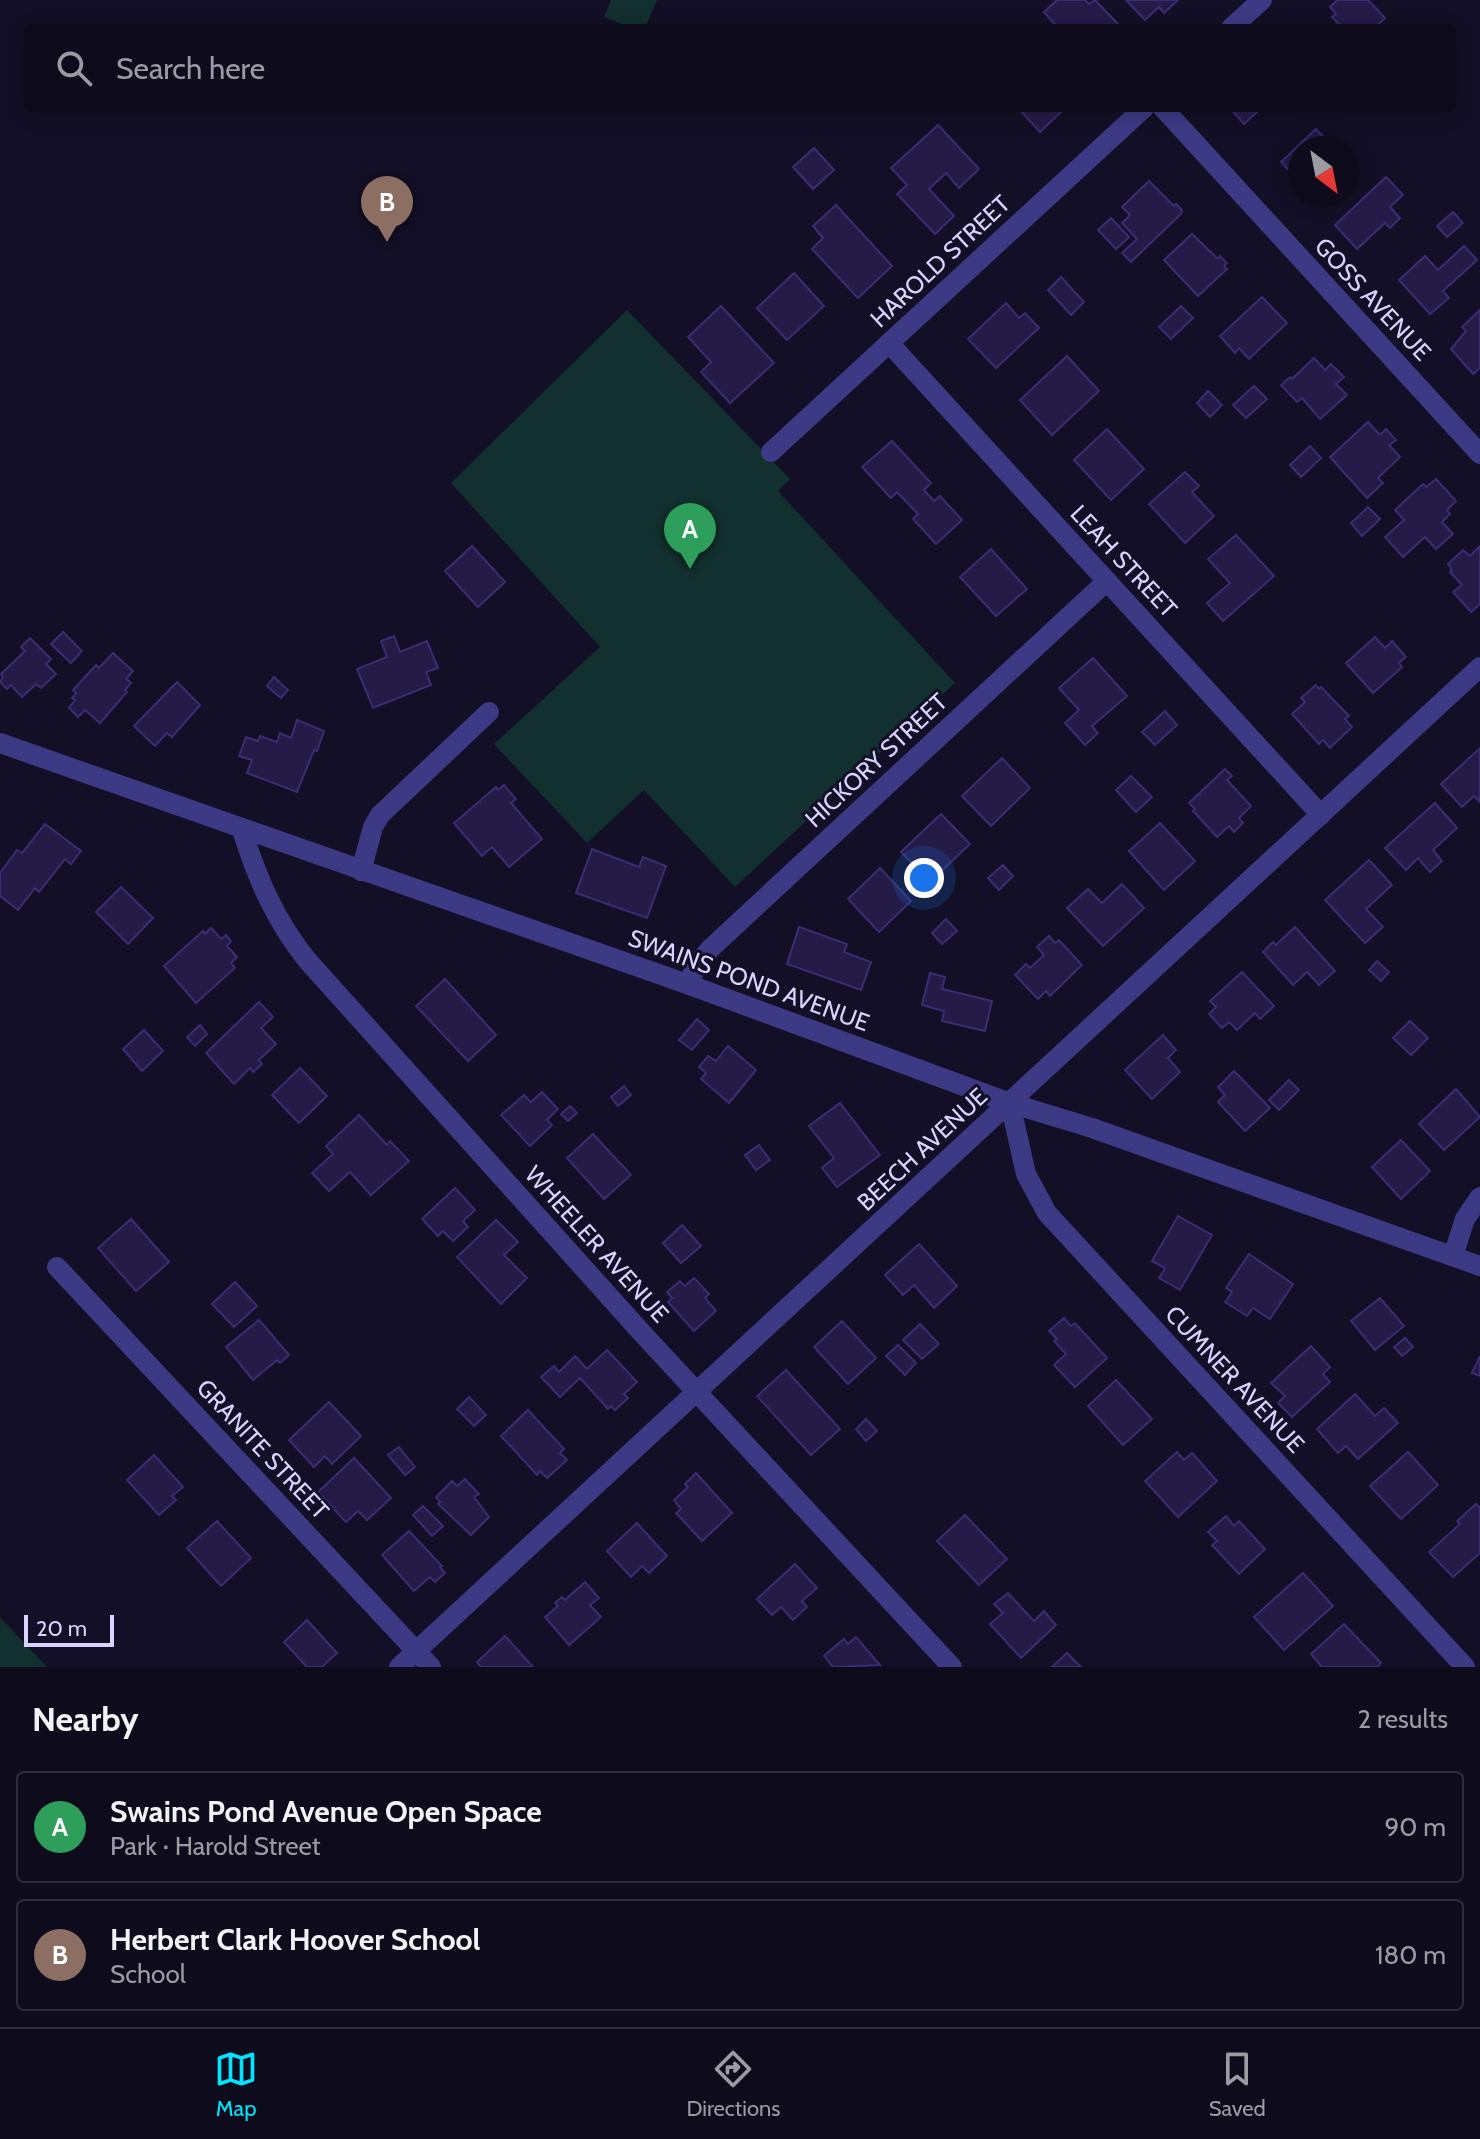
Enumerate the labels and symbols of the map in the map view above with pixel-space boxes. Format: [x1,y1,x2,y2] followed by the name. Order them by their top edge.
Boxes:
[1288,136,1360,208] north arrow
[361,176,413,242] pin: B
[864,189,1016,333] street label: HAROLD STREET
[1309,232,1437,366] street label: GOSS AVENUE
[1065,499,1184,623] street label: LEAH STREET
[664,503,716,569] pin: A
[799,687,953,833] street label: HICKORY STREET
[904,858,944,898] your location
[625,923,873,1037] street label: SWAINS POND AVENUE
[851,1081,993,1217] street label: BEECH AVENUE
[519,1160,675,1328] street label: WHEELER AVENUE
[1159,1299,1311,1459] street label: CUMNER AVENUE
[191,1373,335,1525] street label: GRANITE STREET
[24,1611,114,1647] scale bar

